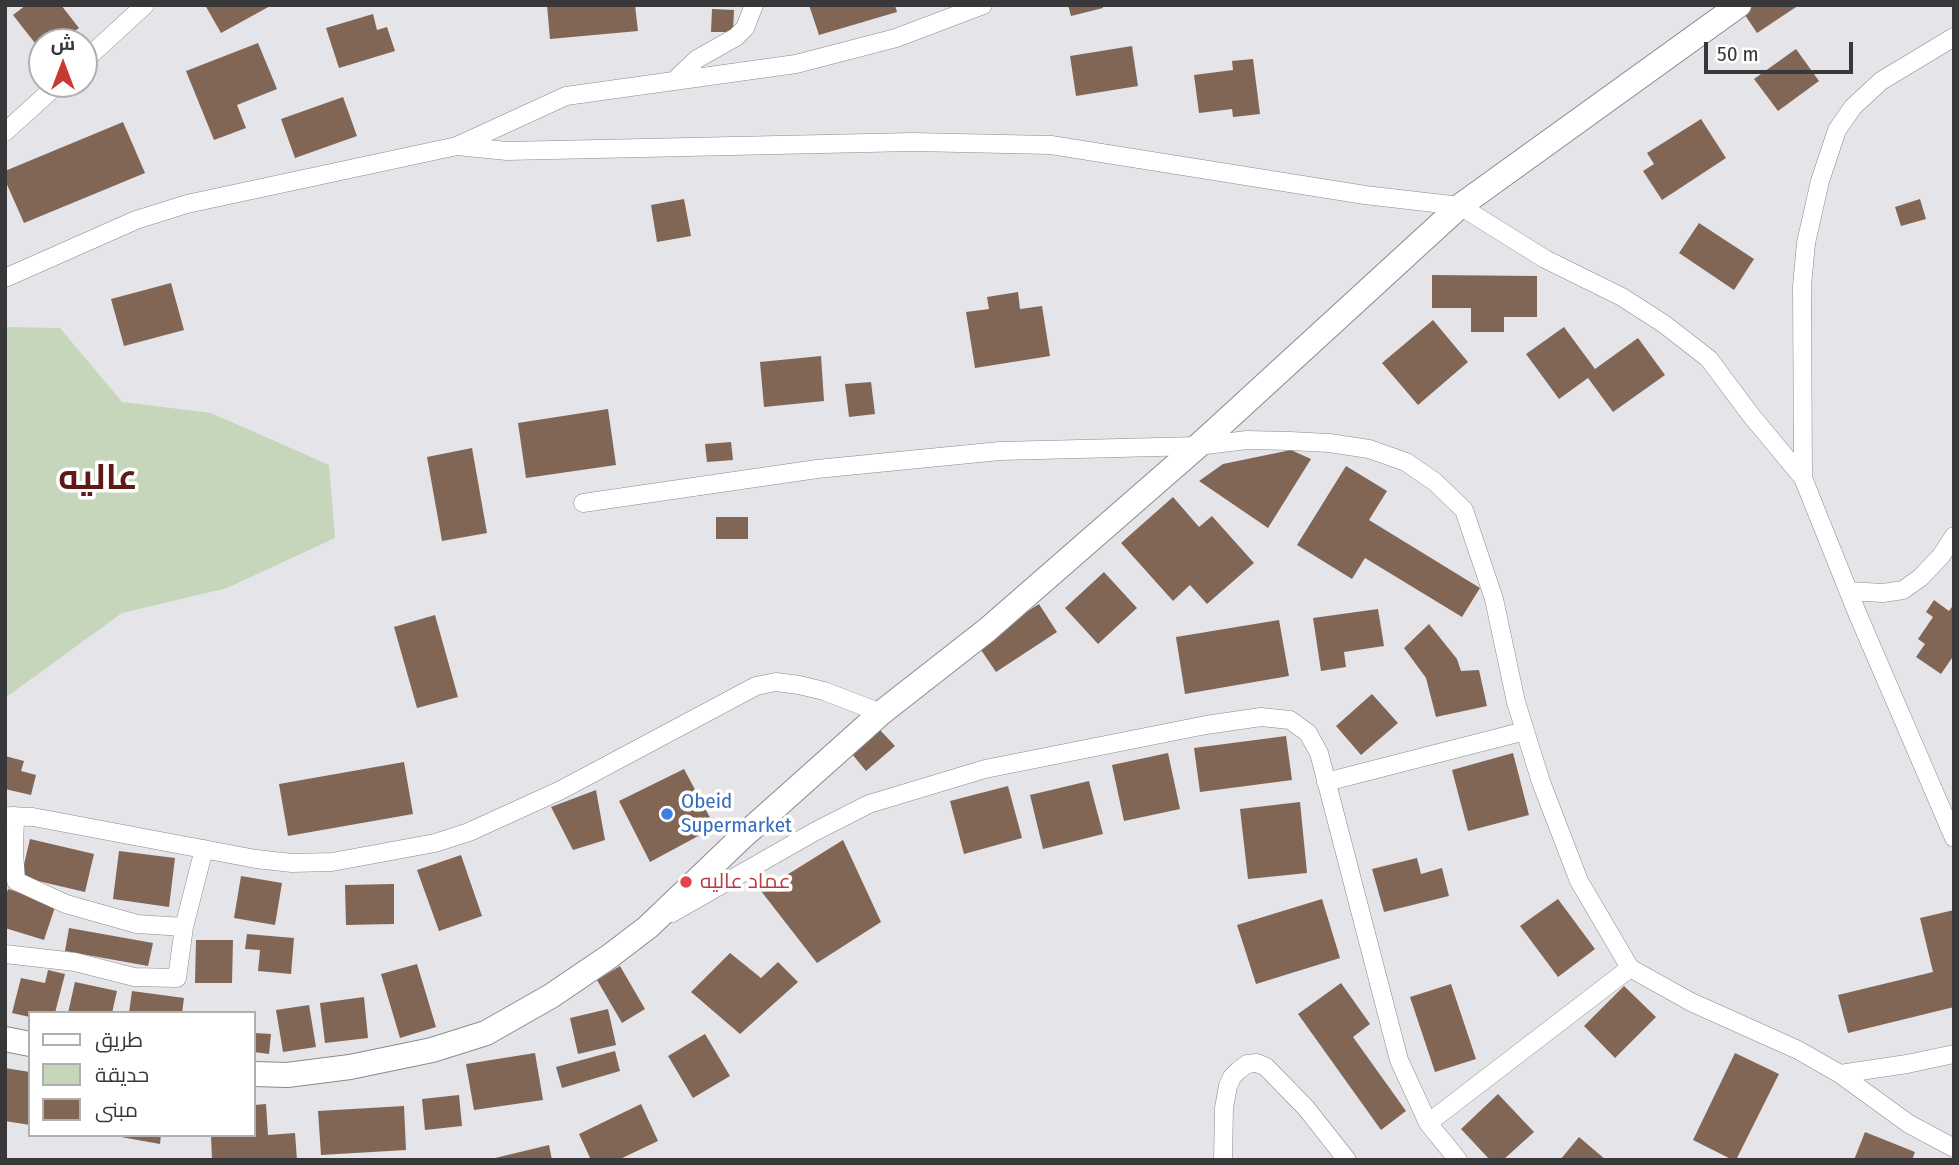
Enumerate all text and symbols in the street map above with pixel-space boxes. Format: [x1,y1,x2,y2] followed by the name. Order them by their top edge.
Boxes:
[28,28,98,98] north arrow
[1707,28,1856,72] scale bar
[51,32,75,55] text: ش
[1717,41,1759,67] text: 50 m
[58,458,138,500] district label: عاليه
[681,789,792,839] place label: Obeid Supermarket
[659,806,675,822] marker: Obeid Supermarket
[700,869,791,895] place label: عماد عاليه
[678,874,694,890] marker: عماد عاليه
[28,1011,256,1137] legend
[95,1027,143,1053] text: طريق
[95,1062,149,1088] text: حديقة
[95,1097,138,1123] text: مبنى

